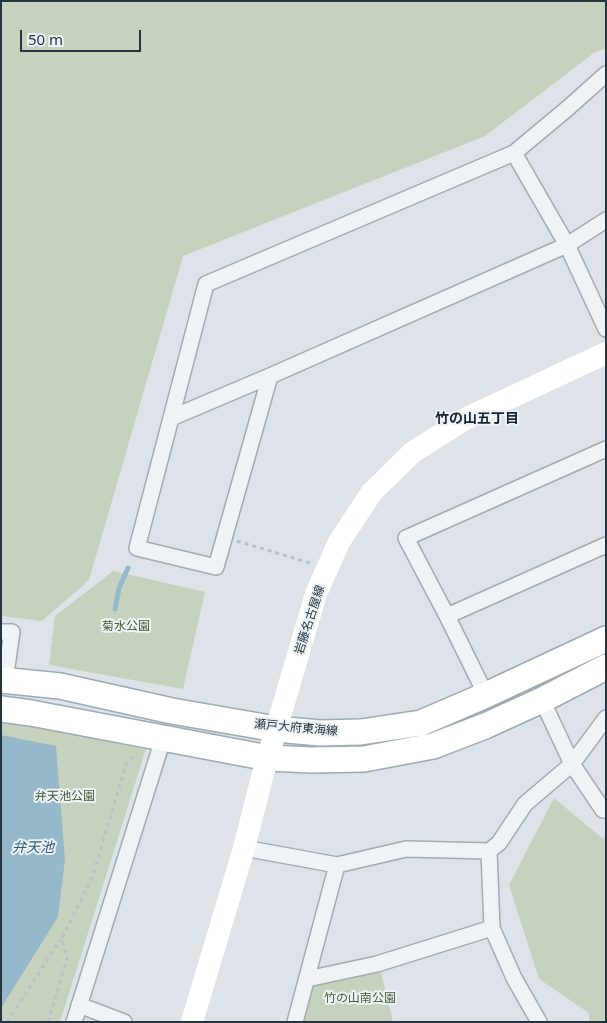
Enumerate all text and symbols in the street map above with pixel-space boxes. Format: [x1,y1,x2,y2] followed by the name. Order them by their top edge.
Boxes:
[22,20,144,52] scale bar
[28,29,63,49] text: 50 m
[435,411,519,427] district label: 竹の山五丁目
[292,584,328,656] street label: 岩藤名古屋線
[102,620,150,634] park label: 菊水公園
[254,717,338,739] street label: 瀬戸大府東海線
[35,790,95,804] park label: 弁天池公園
[12,840,54,856] water label: 弁天池
[324,992,396,1006] park label: 竹の山南公園

